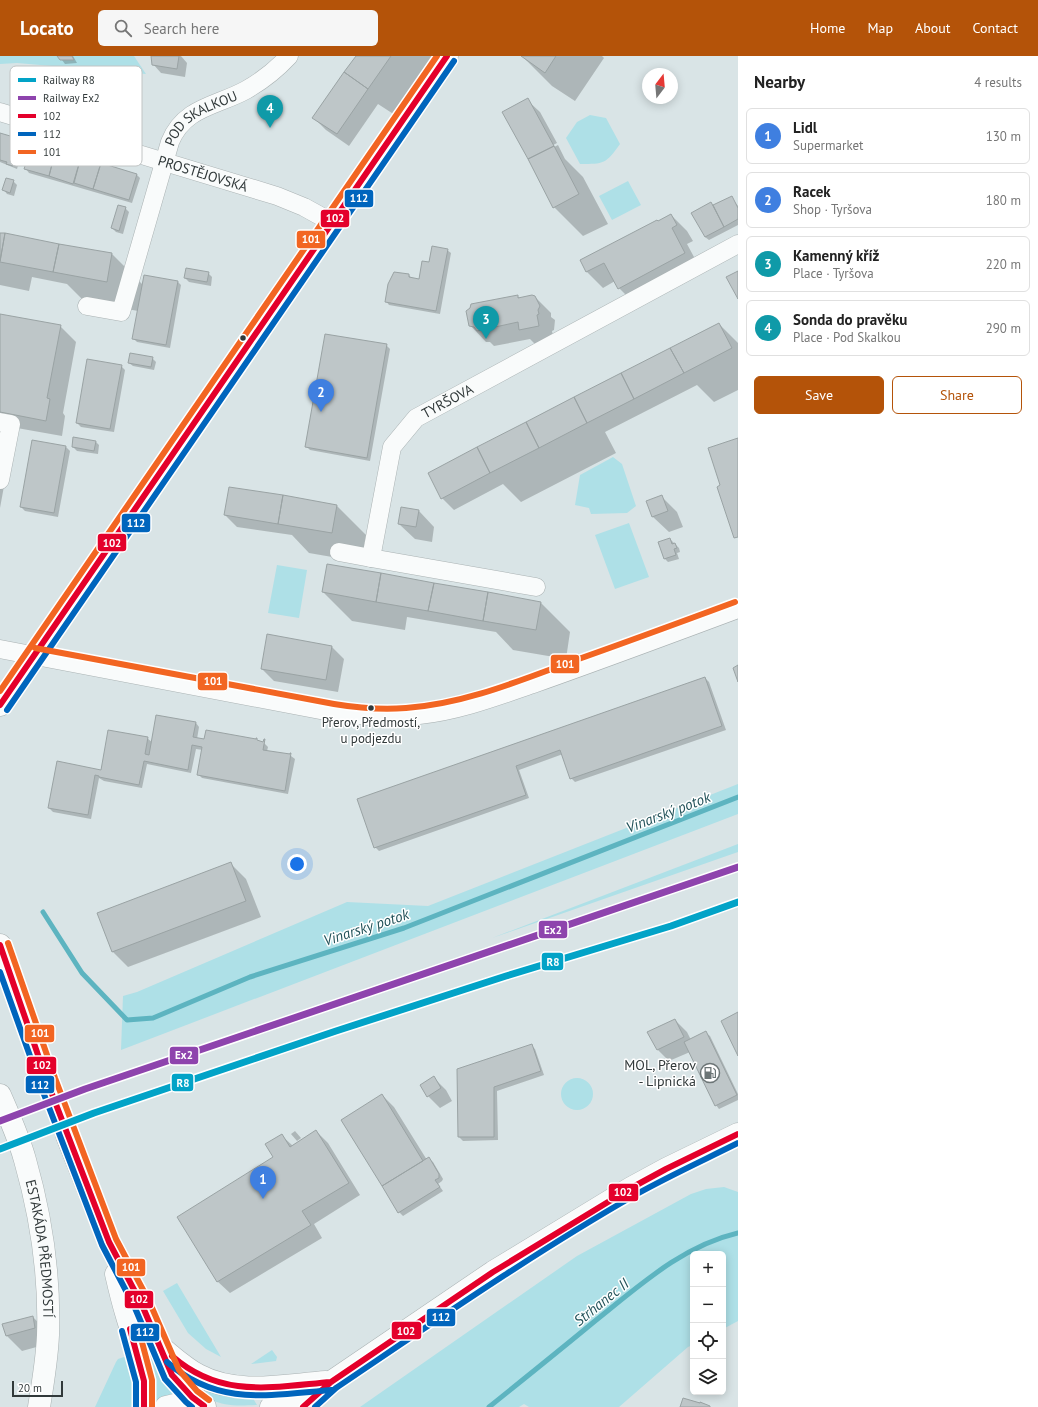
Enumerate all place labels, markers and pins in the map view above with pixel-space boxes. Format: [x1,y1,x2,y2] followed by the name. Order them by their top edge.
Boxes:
[257,95,283,128] pin: 4
[473,306,499,339] pin: 3
[238,333,248,343] unlabelled marker
[308,379,334,412] pin: 2
[366,703,376,713] marker: Přerov, Předmostí, u podjezdu
[322,714,420,747] place label: Přerov, Předmostí, u podjezdu
[624,1056,696,1090] place label: MOL, Přerov - Lipnická
[699,1062,721,1084] fuel station icon: MOL, Přerov - Lipnická
[250,1166,276,1199] pin: 1

